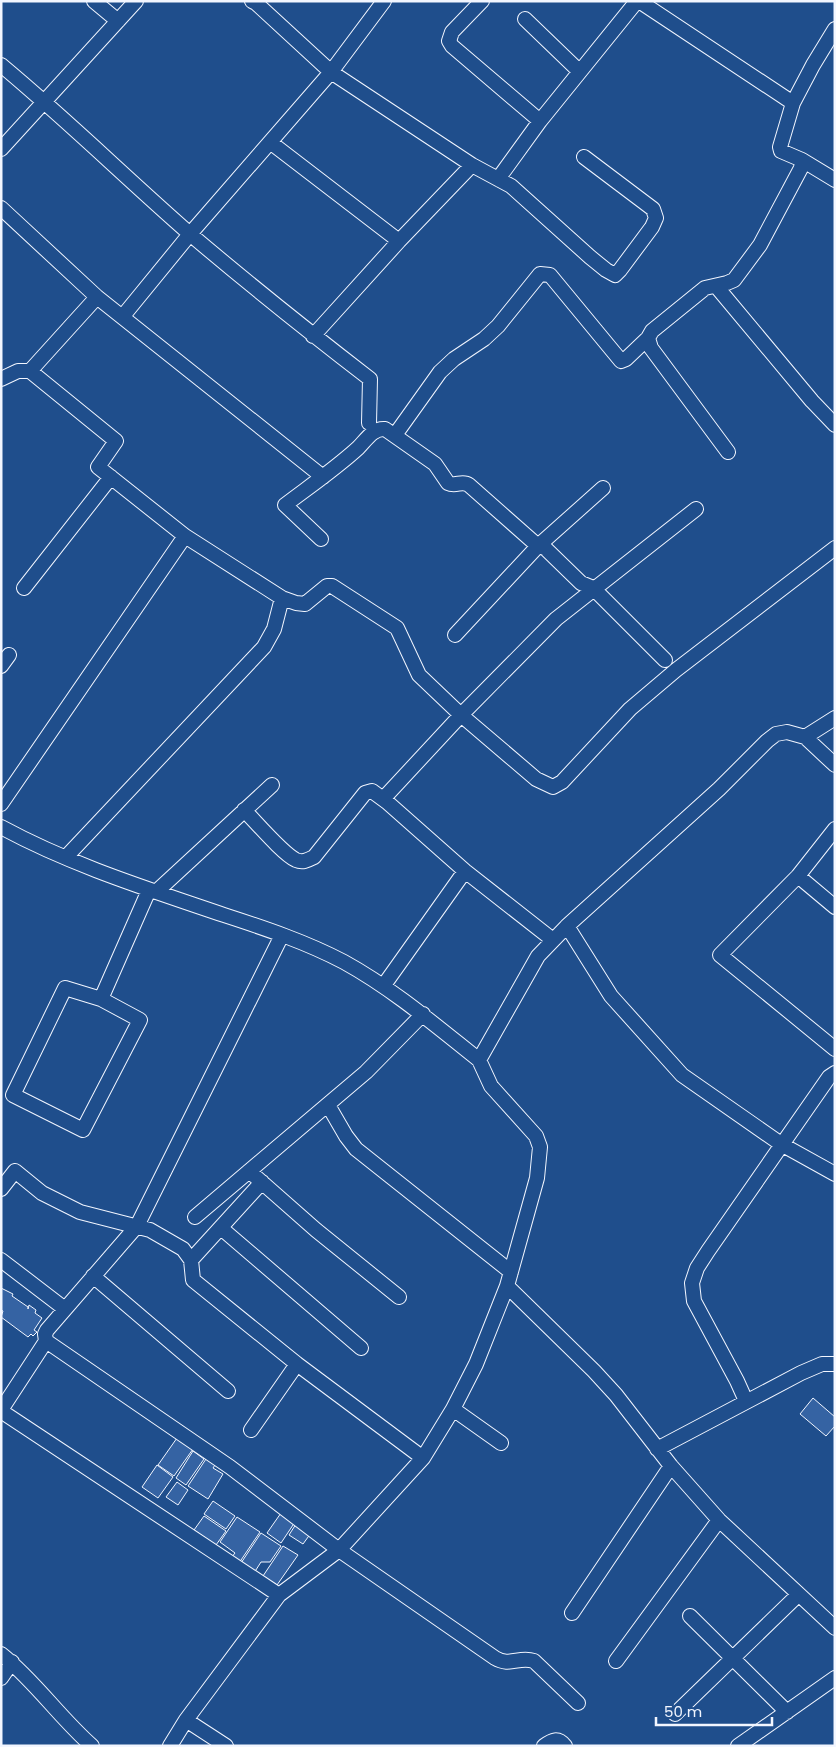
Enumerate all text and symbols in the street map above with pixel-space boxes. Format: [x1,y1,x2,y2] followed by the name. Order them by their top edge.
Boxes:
[656,1694,772,1726] scale bar
[664,1701,702,1722] text: 50 m

